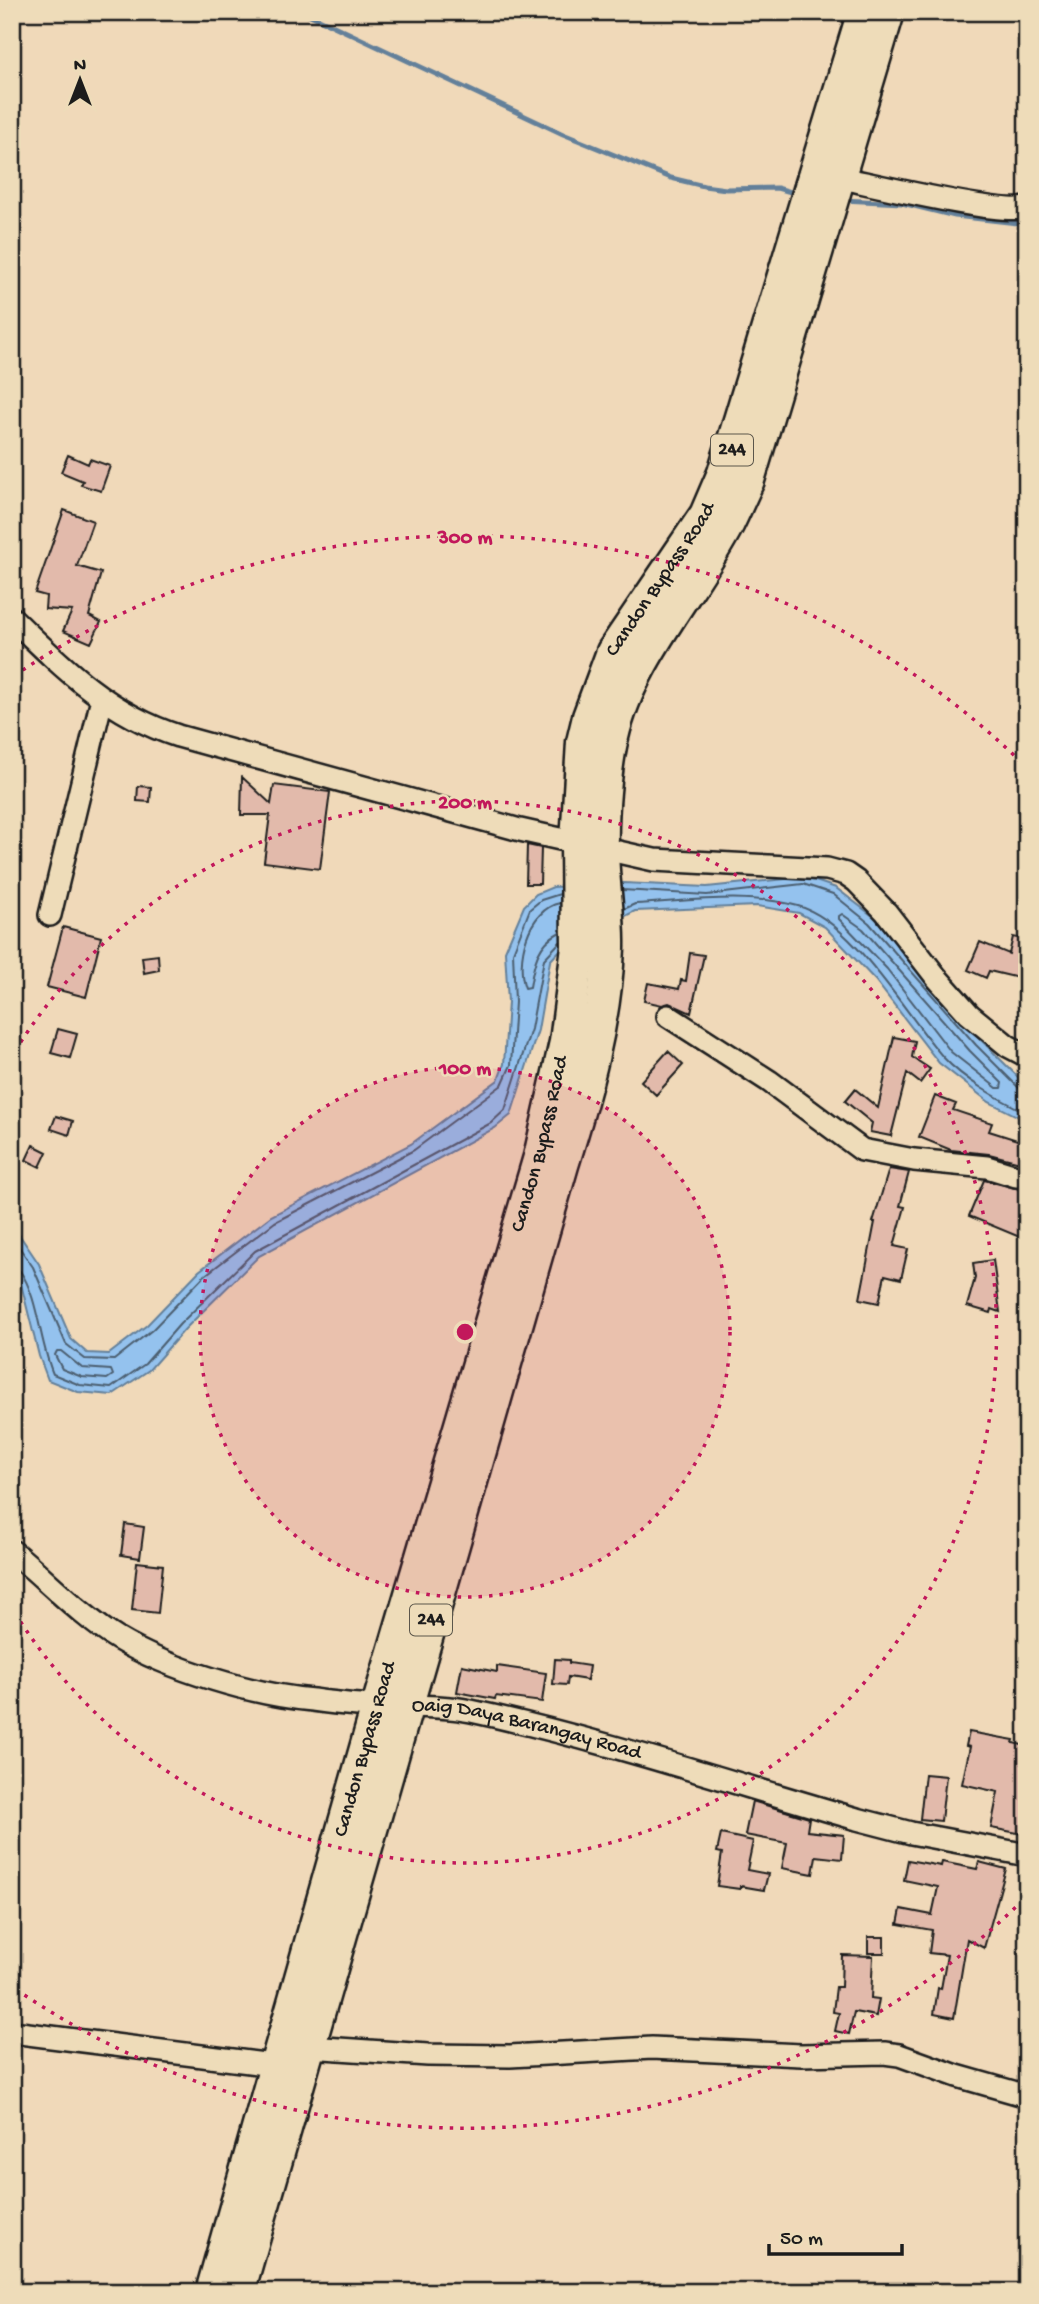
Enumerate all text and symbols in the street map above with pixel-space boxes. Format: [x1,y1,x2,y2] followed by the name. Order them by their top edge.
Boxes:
[46,46,116,116] north arrow
[74,55,86,78] text: N
[711,435,753,466] road number: 244
[601,498,723,662] street label: Candon Bypass Road
[437,527,492,552] text: 300 m
[438,792,492,817] text: 200 m
[506,1052,575,1235] street label: Candon Bypass Road
[438,1058,491,1083] text: 100 m
[453,1320,477,1344] centre of rings
[410,1604,452,1636] road number: 244
[329,1657,403,1840] street label: Candon Bypass Road
[412,1694,646,1767] street label: Oaig Daya Barangay Road
[769,2213,902,2257] scale bar
[780,2228,823,2253] text: 50 m

